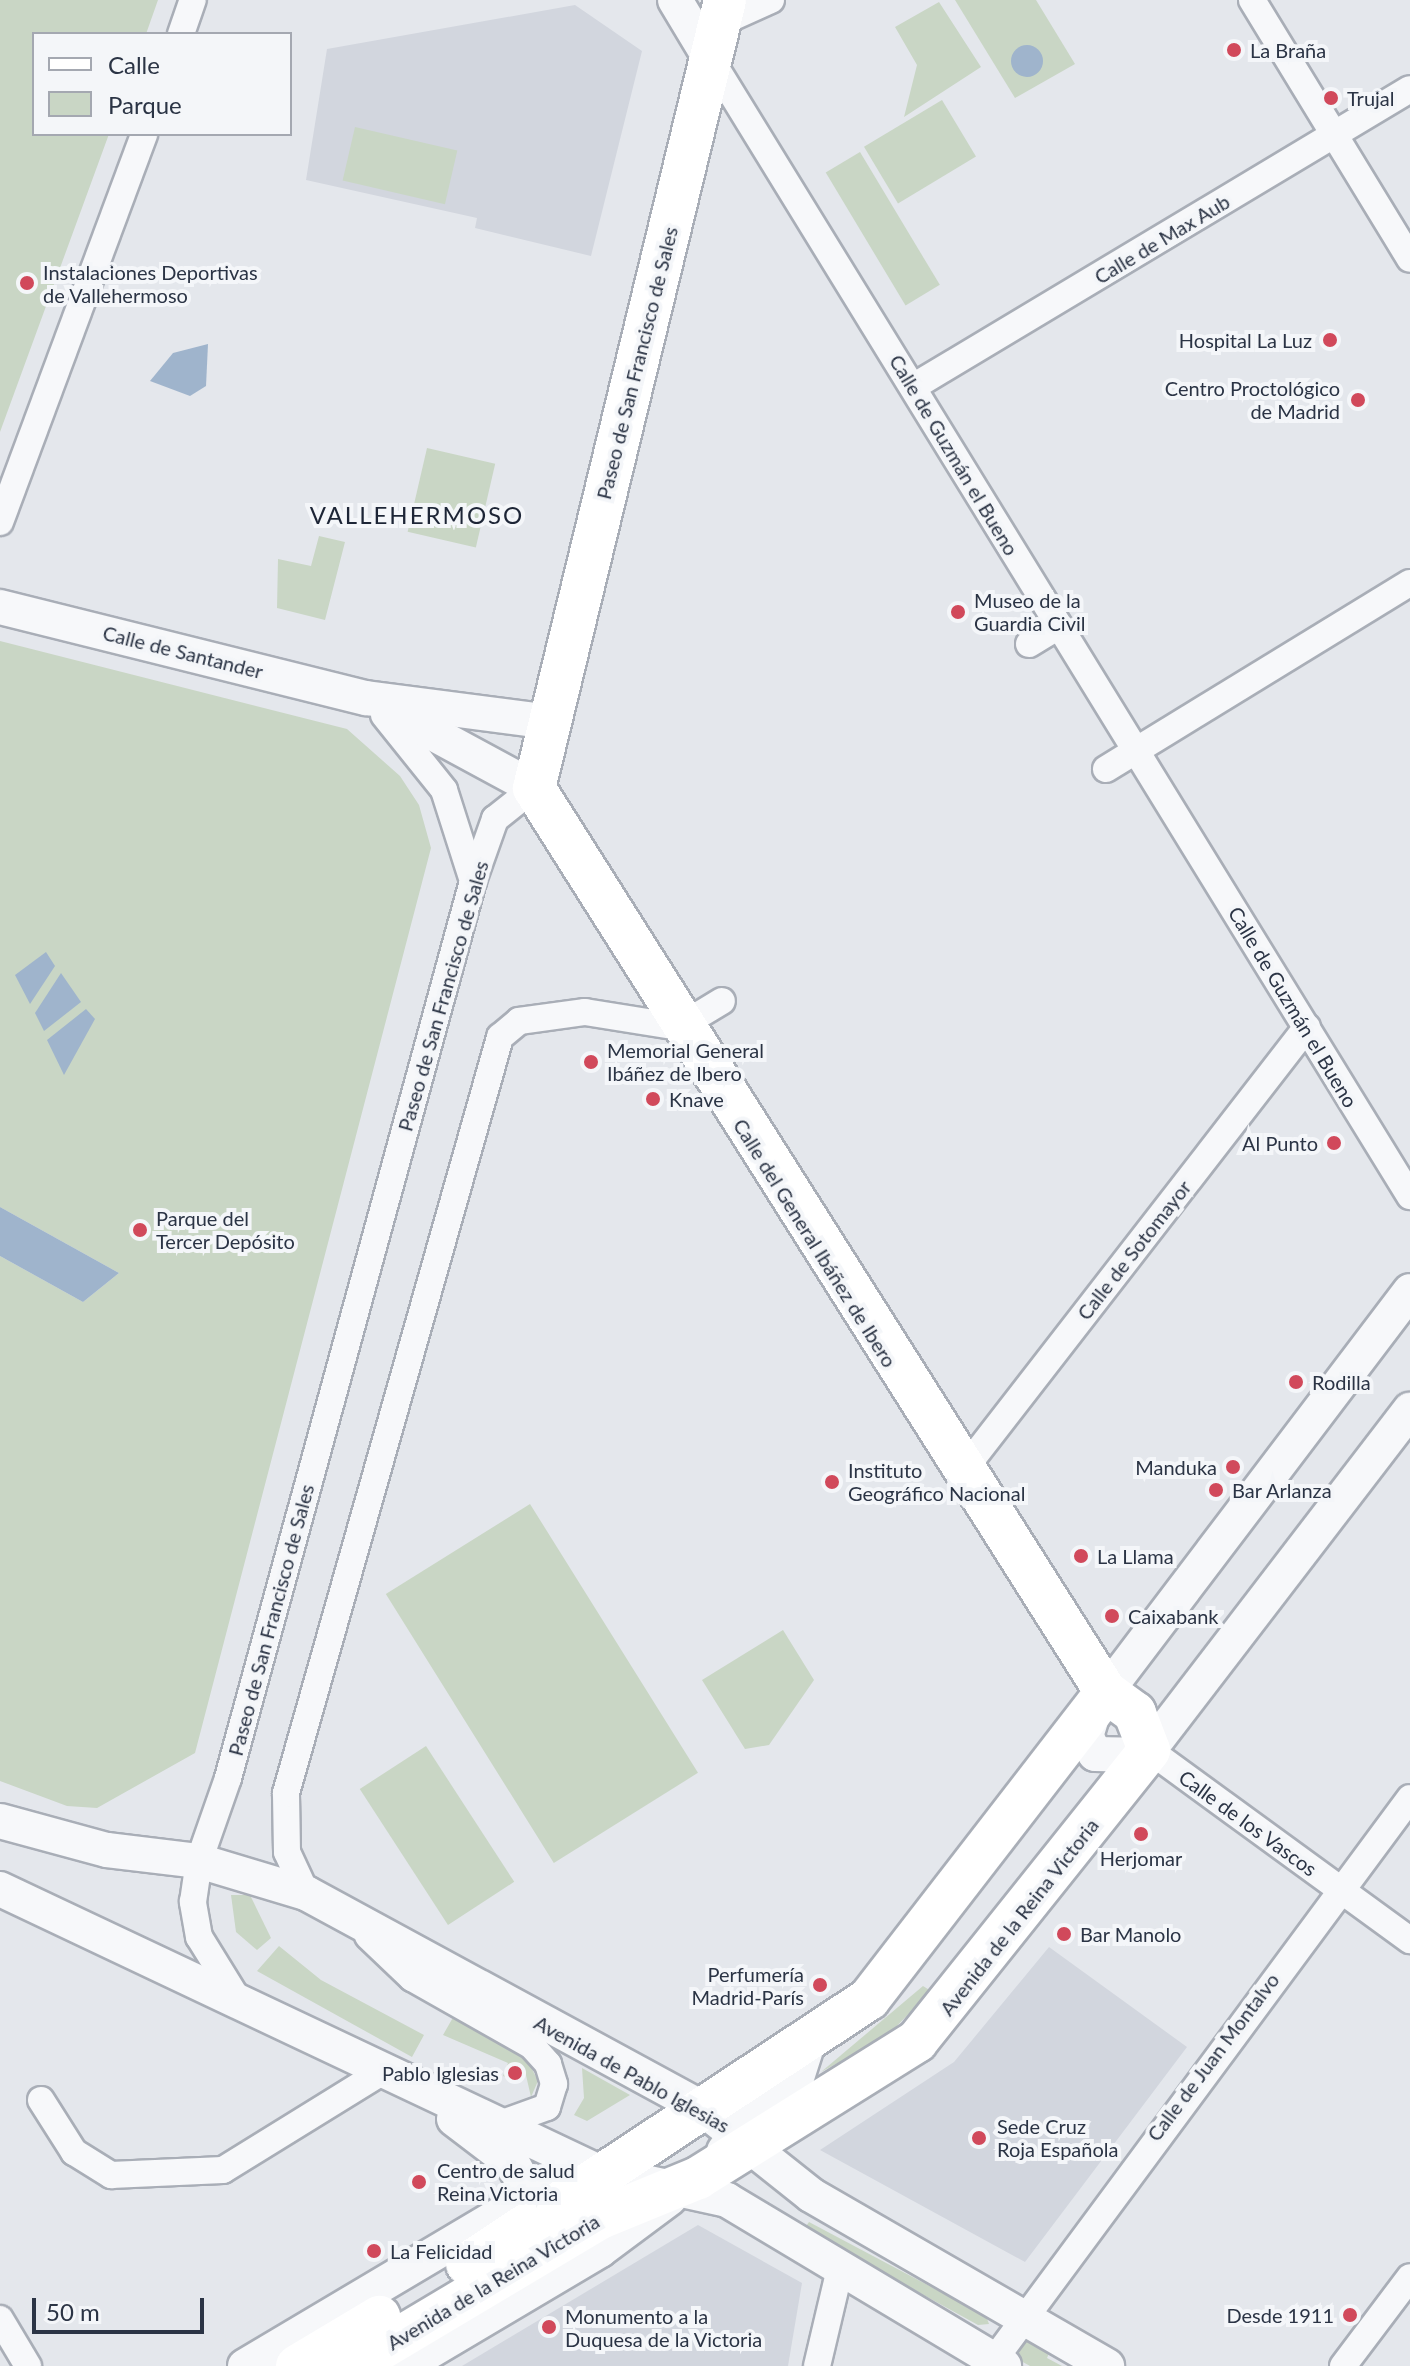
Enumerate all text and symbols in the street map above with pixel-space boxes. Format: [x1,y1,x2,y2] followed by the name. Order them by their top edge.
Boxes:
[32,32,292,136] legend
[1250,38,1326,62] place label: La Braña
[1225,41,1243,59] marker: La Braña
[108,50,160,79] text: Calle
[1347,86,1394,110] place label: Trujal
[1322,89,1340,107] marker: Trujal
[108,90,182,119] text: Parque
[1090,189,1234,289] street label: Calle de Max Aub
[591,224,683,502] street label: Paseo de San Francisco de Sales
[43,260,258,307] place label: Instalaciones Deportivas de Vallehermoso
[18,274,36,292] marker: Instalaciones Deportivas de Vallehermoso
[1179,328,1312,352] place label: Hospital La Luz
[1319,329,1341,351] marker: Hospital La Luz
[885,350,1023,560] street label: Calle de Guzmán el Bueno
[1165,376,1340,423] place label: Centro Proctológico de Madrid
[1347,389,1369,411] marker: Centro Proctológico de Madrid
[310,501,524,529] district label: VALLEHERMOSO
[974,588,1085,635] place label: Museo de la Guardia Civil
[949,603,967,621] marker: Museo de la Guardia Civil
[100,620,266,684] street label: Calle de Santander
[393,858,493,1134] street label: Paseo de San Francisco de Sales
[1224,902,1362,1112] street label: Calle de Guzmán el Bueno
[607,1038,764,1085] place label: Memorial General Ibáñez de Ibero
[582,1053,600,1071] marker: Memorial General Ibáñez de Ibero
[669,1087,724,1111] place label: Knave
[644,1090,662,1108] marker: Knave
[728,1114,902,1372] street label: Calle del General Ibáñez de Ibero
[1242,1131,1318,1155] place label: Al Punto
[1325,1134,1343,1152] marker: Al Punto
[1072,1175,1196,1325] street label: Calle de Sotomayor
[156,1206,295,1253] place label: Parque del Tercer Depósito
[131,1221,149,1239] marker: Parque del Tercer Depósito
[1312,1370,1371,1394] place label: Rodilla
[1287,1373,1305,1391] marker: Rodilla
[1135,1455,1217,1479] place label: Manduka
[848,1458,1025,1505] place label: Instituto Geográfico Nacional
[1224,1458,1242,1476] marker: Manduka
[823,1473,841,1491] marker: Instituto Geográfico Nacional
[1232,1478,1333,1502] place label: Bar Arlanza
[1207,1481,1225,1499] marker: Bar Arlanza
[223,1482,319,1758] street label: Paseo de San Francisco de Sales
[1097,1544,1174,1568] place label: La Llama
[1072,1547,1090,1565] marker: La Llama
[1128,1604,1218,1628] place label: Caixabank
[1103,1607,1121,1625] marker: Caixabank
[1174,1765,1322,1881] street label: Calle de los Vascos
[934,1813,1104,2021] street label: Avenida de la Reina Victoria
[1132,1825,1150,1843] marker: Herjomar
[1100,1846,1182,1870] place label: Herjomar
[1080,1922,1182,1946] place label: Bar Manolo
[1055,1925,1073,1943] marker: Bar Manolo
[692,1962,804,2009] place label: Perfumería Madrid-París
[1142,1968,1284,2146] street label: Calle de Juan Montalvo
[811,1976,829,1994] marker: Perfumería Madrid-París
[530,2010,734,2138] street label: Avenida de Pablo Iglesias
[382,2061,499,2085] place label: Pablo Iglesias
[506,2064,524,2082] marker: Pablo Iglesias
[997,2114,1118,2161] place label: Sede Cruz Roja Española
[968,2127,990,2149] marker: Sede Cruz Roja Española
[437,2158,575,2205] place label: Centro de salud Reina Victoria
[408,2171,430,2193] marker: Centro de salud Reina Victoria
[382,2209,604,2355] street label: Avenida de la Reina Victoria
[390,2239,493,2263] place label: La Felicidad
[365,2242,383,2260] marker: La Felicidad
[36,2282,208,2332] scale bar
[46,2297,100,2326] text: 50 m
[1226,2303,1334,2327] place label: Desde 1911
[565,2304,763,2351] place label: Monumento a la Duquesa de la Victoria
[1341,2306,1359,2324] marker: Desde 1911
[540,2318,558,2336] marker: Monumento a la Duquesa de la Victoria

